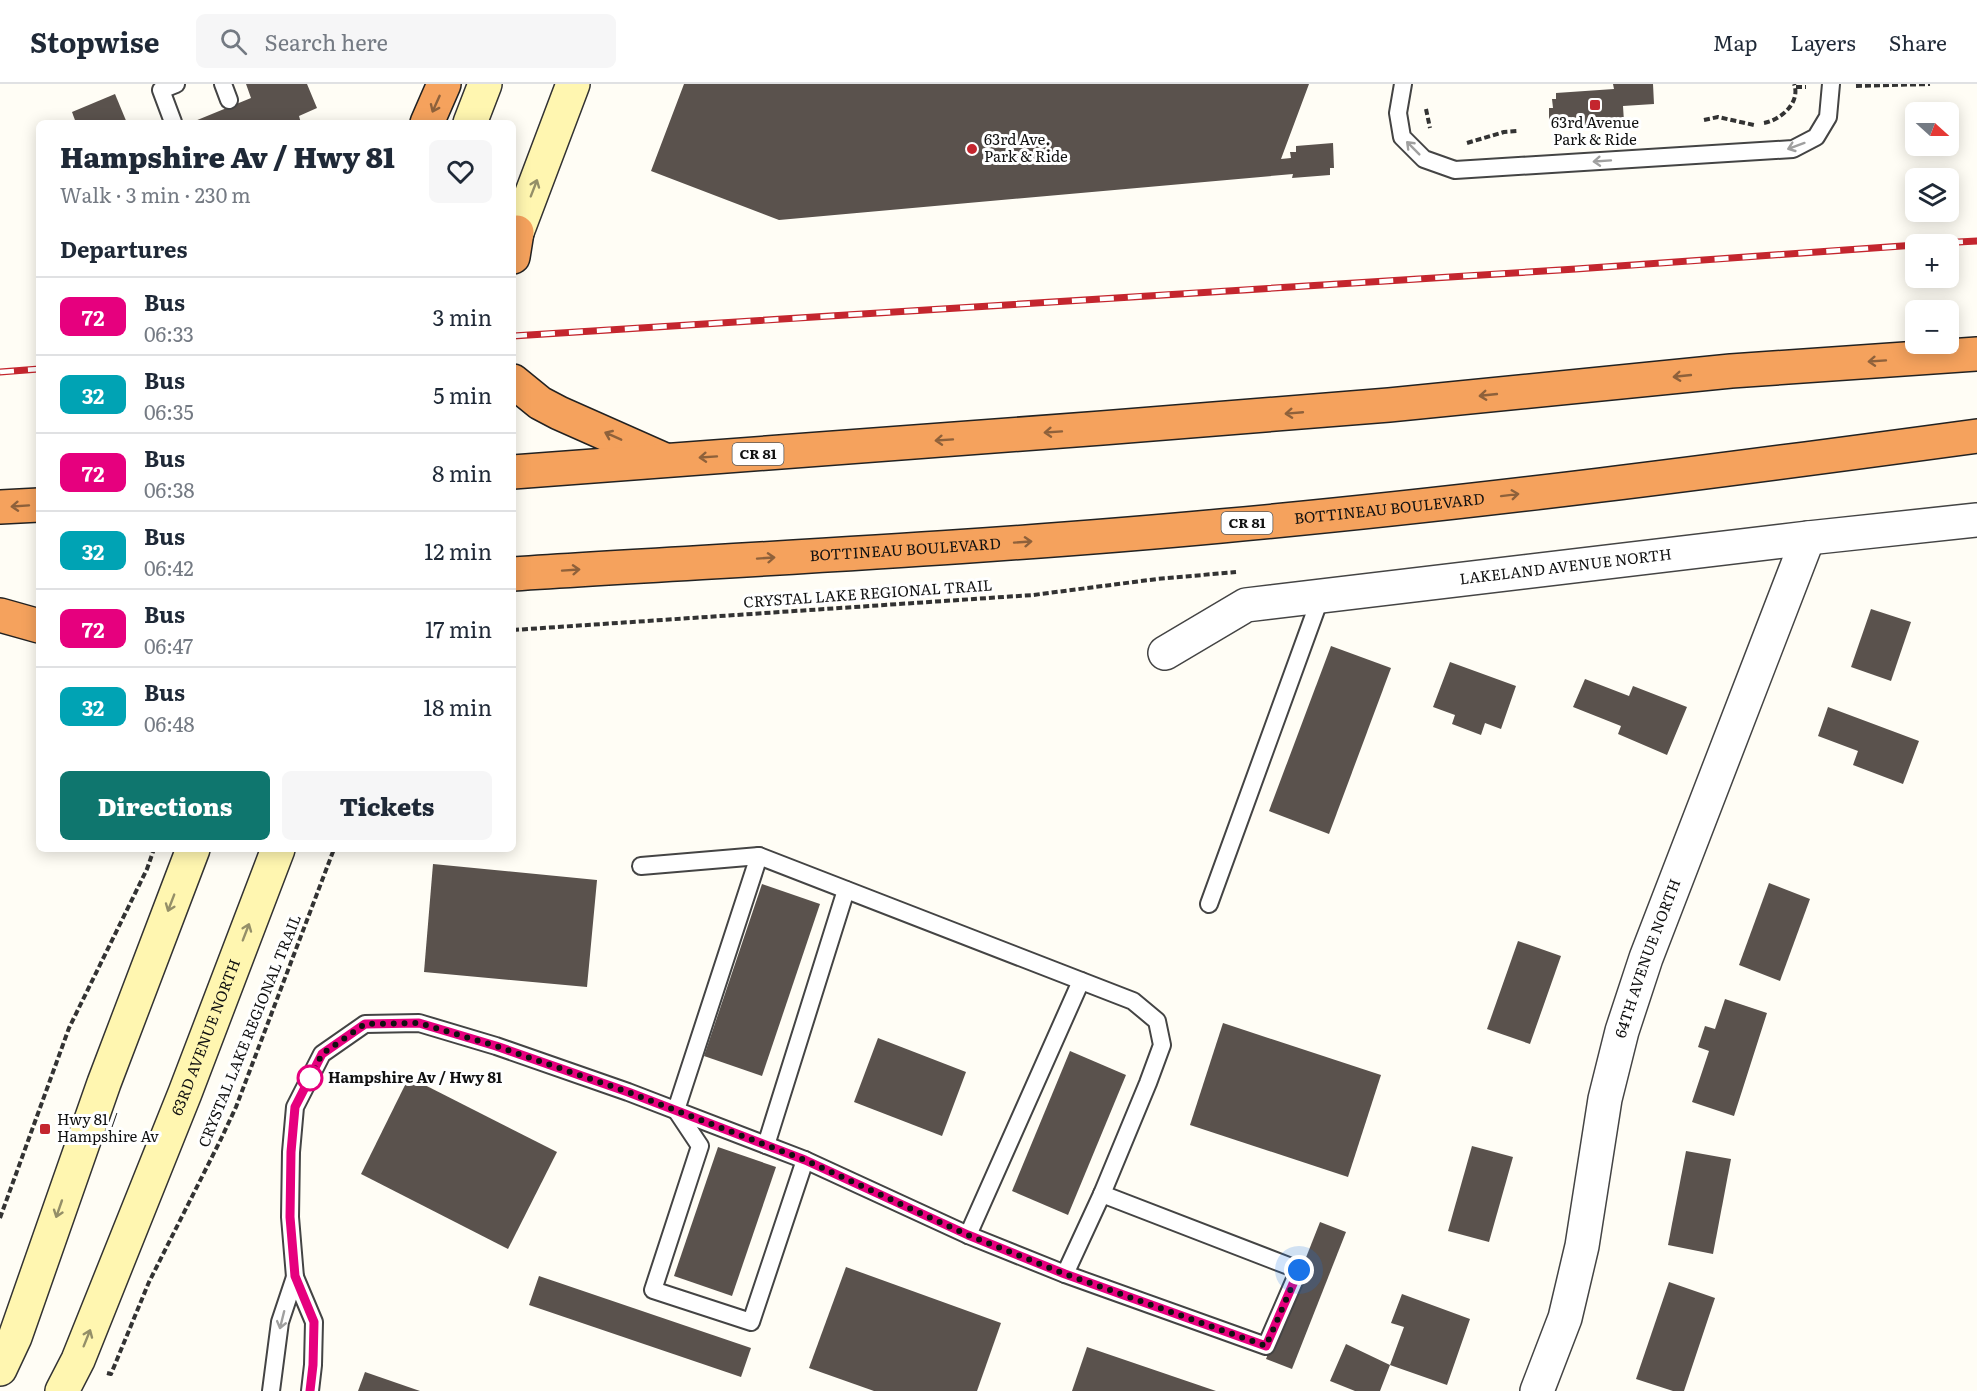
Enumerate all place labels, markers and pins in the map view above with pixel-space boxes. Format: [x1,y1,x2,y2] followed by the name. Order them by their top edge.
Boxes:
[1588,98,1602,112] marker: 63rd Avenue Park & Ride
[1551,110,1639,150] place label: 63rd Avenue Park & Ride
[984,127,1068,167] place label: 63rd Ave. Park & Ride
[965,142,979,156] marker: 63rd Ave. Park & Ride
[297,1065,323,1091] marker: Hampshire Av / Hwy 81
[328,1065,502,1088] place label: Hampshire Av / Hwy 81
[57,1107,159,1147] place label: Hwy 81 / Hampshire Av
[38,1122,52,1136] marker: Hwy 81 / Hampshire Av

